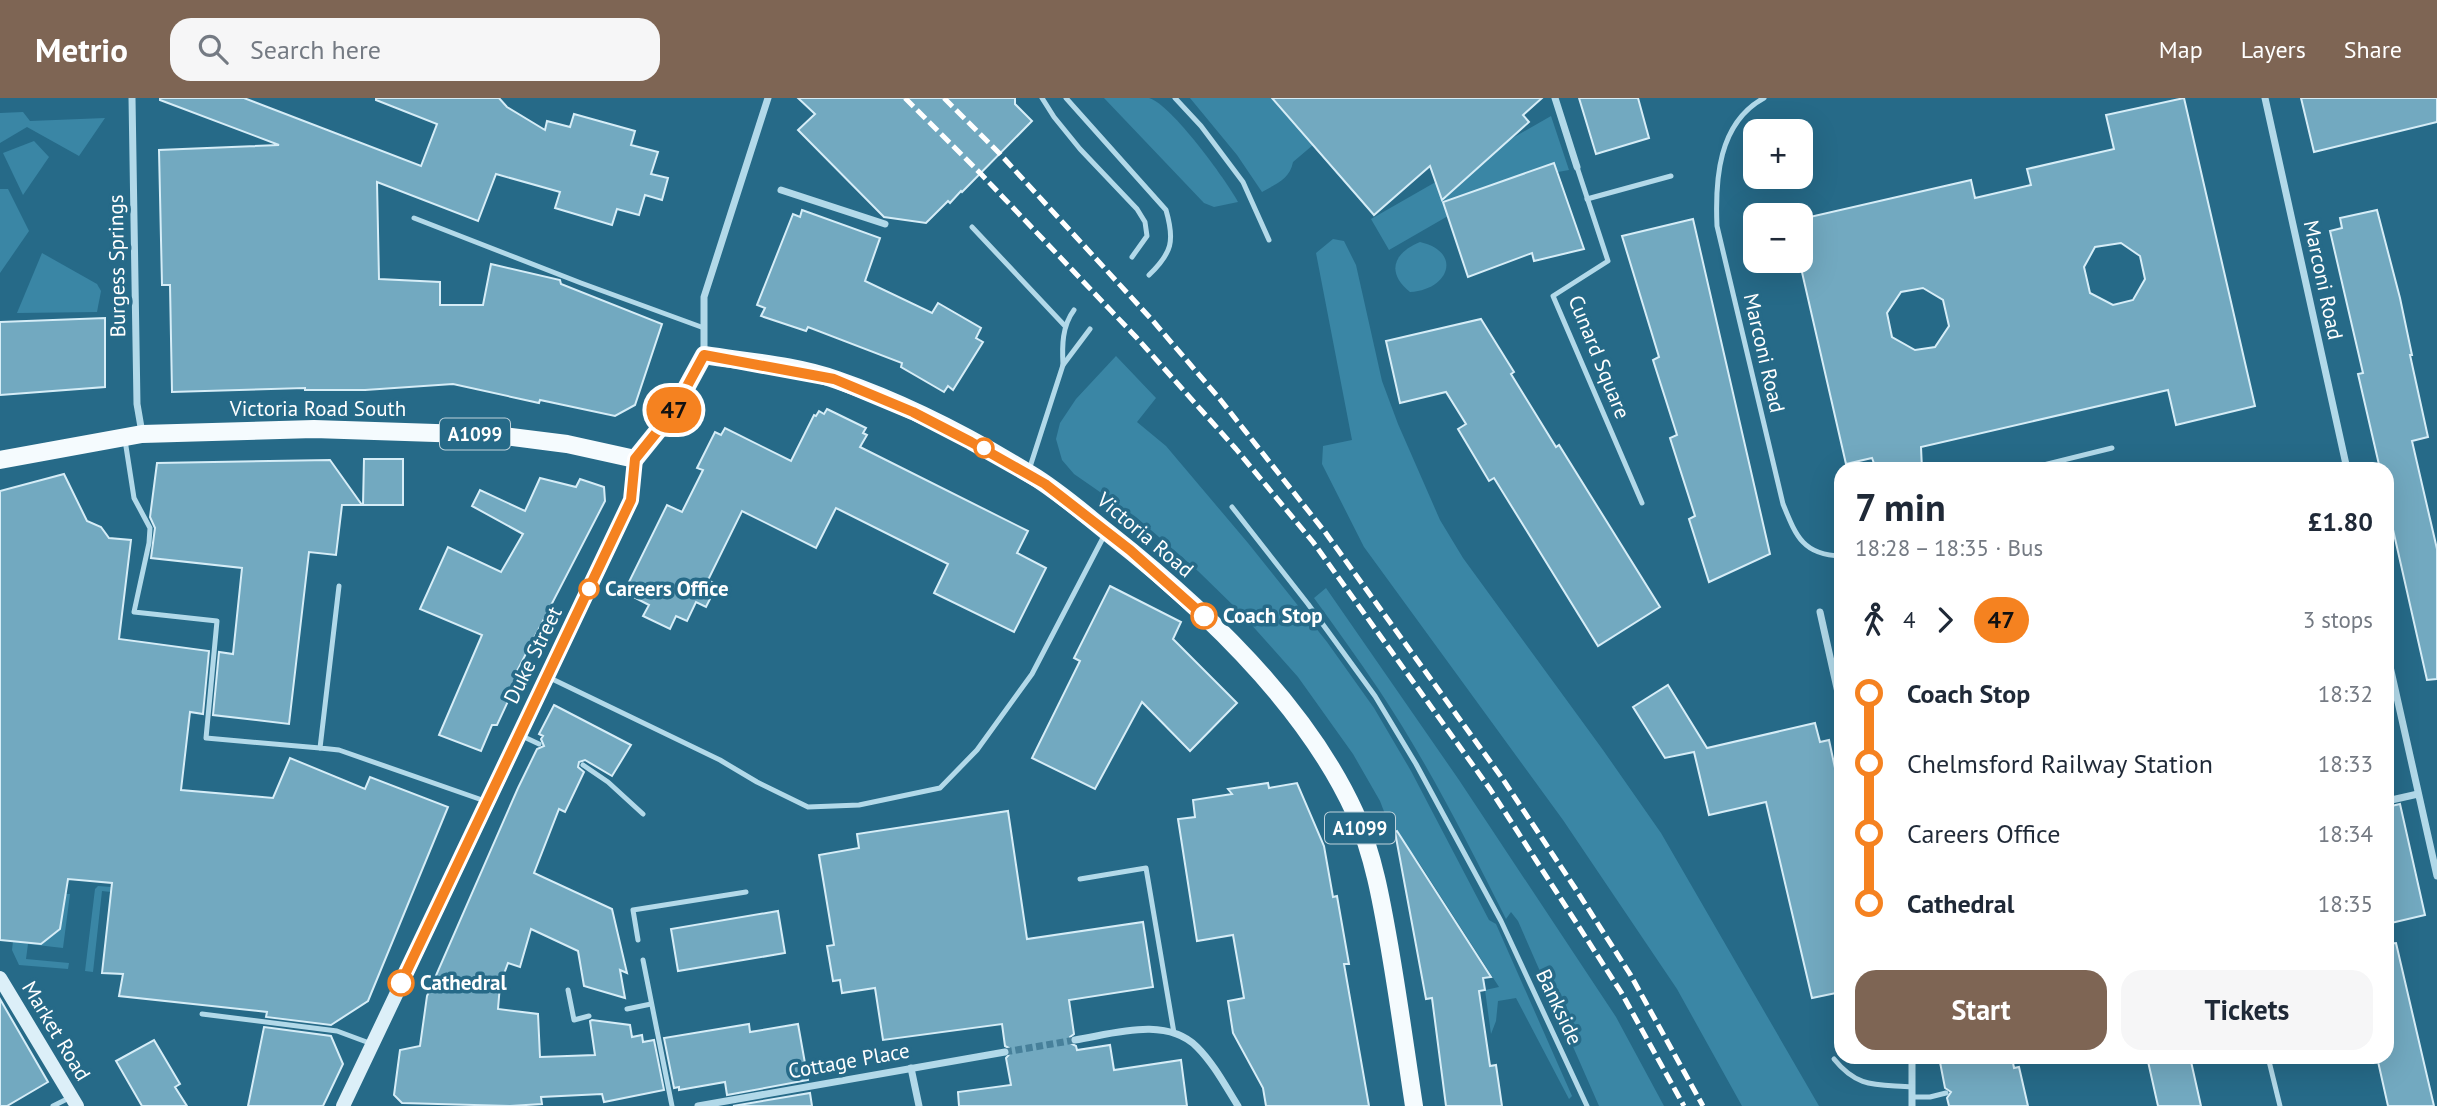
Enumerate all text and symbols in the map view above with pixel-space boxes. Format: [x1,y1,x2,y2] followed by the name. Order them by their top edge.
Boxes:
[170,18,660,81] search box
[35,28,128,71] text: Metrio
[194,30,232,68] icon: search
[250,33,381,66] text: Search here
[2159,34,2203,65] text: Map
[2241,34,2306,65] text: Layers
[2344,34,2402,65] text: Share
[1743,119,1813,273] map controls
[1743,119,1813,189] button: +
[102,194,131,338] street label: Burgess Springs
[1743,203,1813,273] button: −
[2298,218,2349,342] street label: Marconi Road
[1562,291,1636,423] street label: Cunard Square
[1738,291,1791,415] street label: Marconi Road
[642,387,706,433] line badge: 47
[660,394,688,425] text: 47
[229,395,406,422] street label: Victoria Road South
[440,418,510,450] road number: A1099
[974,438,994,458] unlabelled marker
[1855,482,1946,531] text: 7 min
[1091,486,1199,583] street label: Victoria Road
[2308,505,2373,538] text: £1.80
[1855,533,2043,562] text: 18:28 – 18:35 · Bus
[605,575,729,602] place label: Careers Office
[579,579,599,599] marker: Careers Office
[1855,601,1893,639] icon: walk
[1926,601,1964,639] icon: forward
[497,602,568,708] street label: Duke Street
[1223,602,1323,629] place label: Coach Stop
[1191,603,1217,629] marker: Coach Stop
[1988,604,2015,635] text: 47
[1903,605,1916,634] text: 4
[2303,605,2373,634] text: 3 stops
[1907,677,2030,710] text: Coach Stop
[2318,679,2373,708] text: 18:32
[1907,747,2213,780] text: Chelmsford Railway Station
[2318,749,2373,778] text: 18:33
[1325,813,1395,844] road number: A1099
[1907,817,2060,850] text: Careers Office
[2318,819,2373,848] text: 18:34
[1907,887,2014,920] text: Cathedral
[2318,889,2373,918] text: 18:35
[1530,965,1589,1049] street label: Bankside
[420,969,507,996] place label: Cathedral
[388,970,414,996] marker: Cathedral
[1855,970,2107,1050] button: Start
[2121,970,2373,1050] button: Tickets
[16,976,97,1086] street label: Market Road
[786,1037,912,1084] street label: Cottage Place

